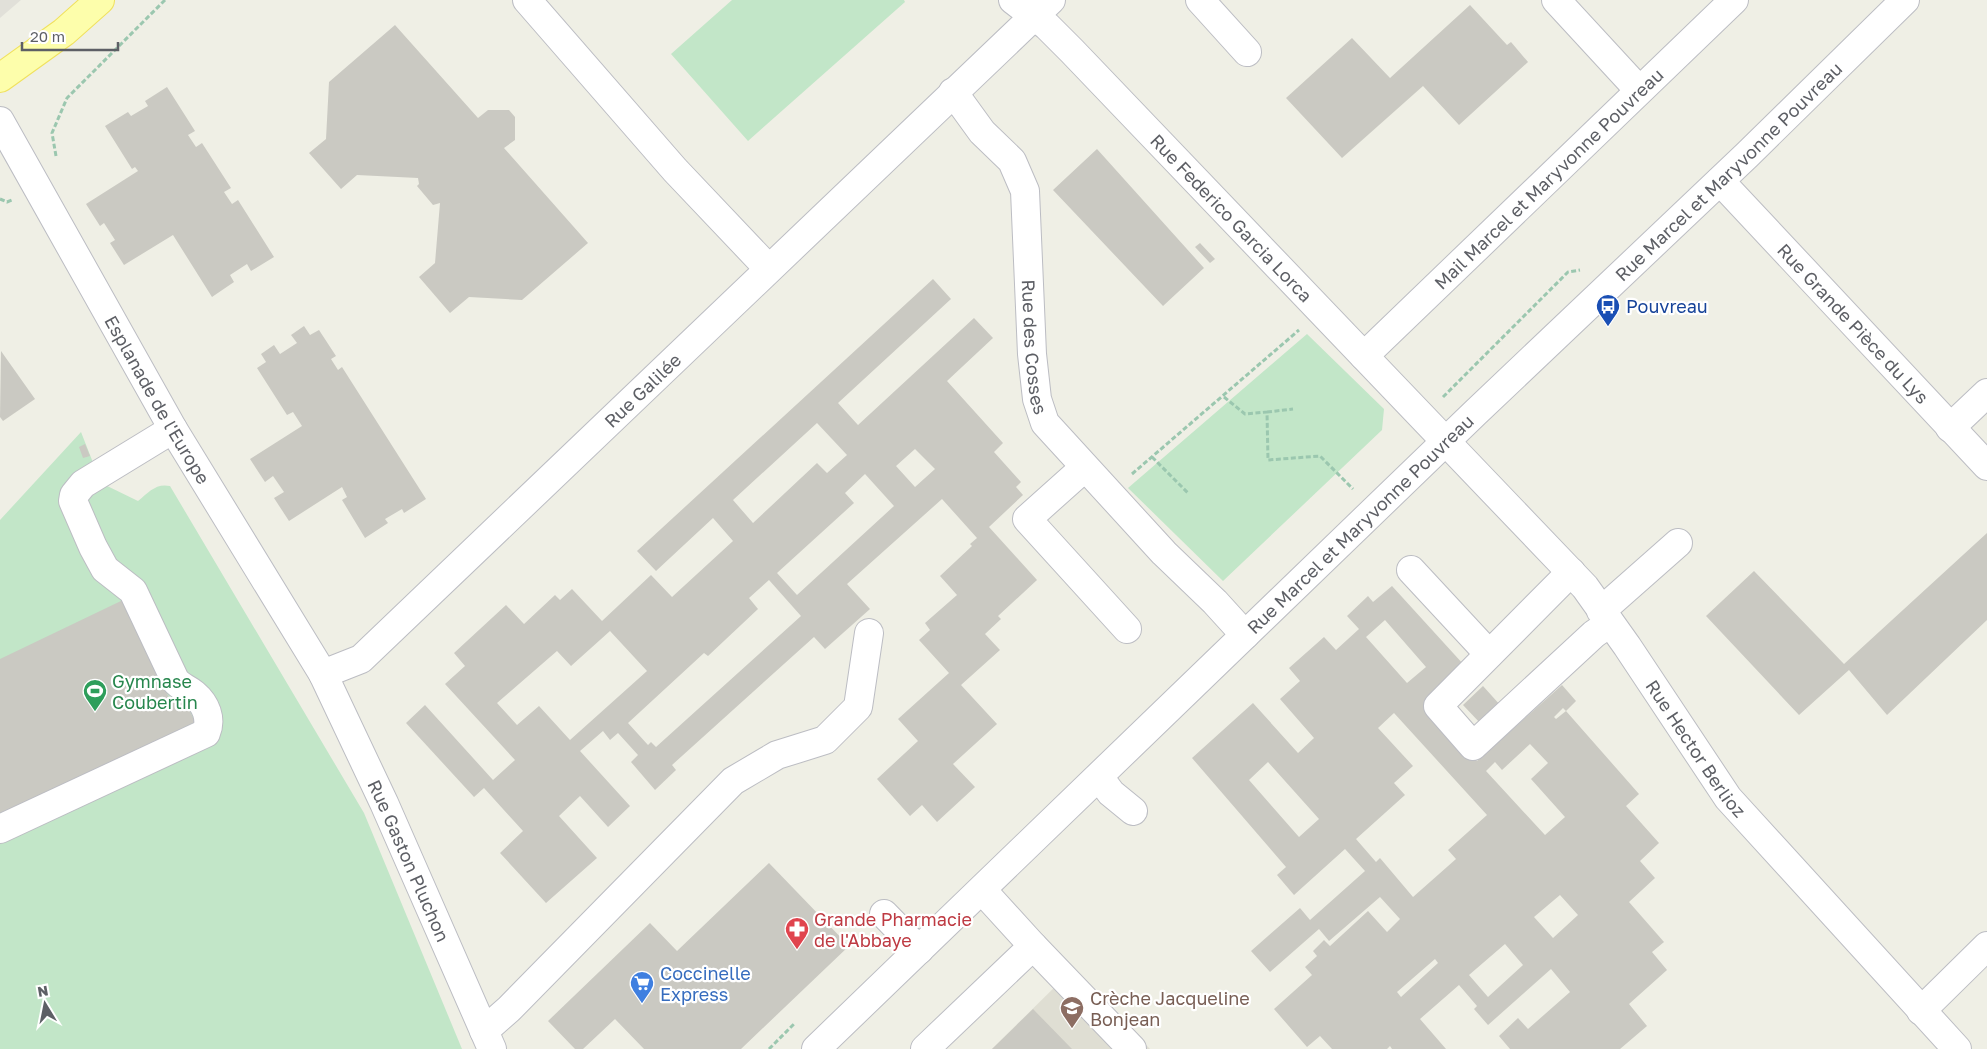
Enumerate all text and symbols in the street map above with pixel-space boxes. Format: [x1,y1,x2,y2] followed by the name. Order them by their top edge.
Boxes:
[22,20,119,52] scale bar
[30,27,65,45] text: 20 m
[1610,57,1846,285] street label: Rue Marcel et Maryvonne Pouvreau
[1429,63,1668,294] street label: Mail Marcel et Maryvonne Pouvreau
[1146,129,1317,306] street label: Rue Federico Garcia Lorca
[1773,239,1934,408] street label: Rue Grande Pièce du Lys
[1018,279,1052,417] street label: Rue des Cosses
[1595,293,1621,327] bus stop icon: Pouvreau
[1626,295,1708,317] place label: Pouvreau
[100,311,215,488] street label: Esplanade de l'Europe
[599,349,685,432] street label: Rue Galilée
[1242,410,1478,638] street label: Rue Marcel et Maryvonne Pouvreau
[112,670,198,713] place label: Gymnase Coubertin
[1642,676,1751,821] street label: Rue Hector Berlioz
[82,678,108,712] sports icon: Gymnase Coubertin
[363,776,454,945] street label: Rue Gaston Pluchon
[814,908,972,951] place label: Grande Pharmacie de l'Abbaye
[784,916,810,950] pharmacy icon: Grande Pharmacie de l'Abbaye
[660,962,751,1005] place label: Coccinelle Express
[629,970,655,1004] supermarket icon: Coccinelle Express
[20,979,70,1029] north arrow
[36,981,49,1000] text: N
[1090,987,1250,1030] place label: Crèche Jacqueline Bonjean
[1059,995,1085,1029] school or university icon: Crèche Jacqueline Bonjean

